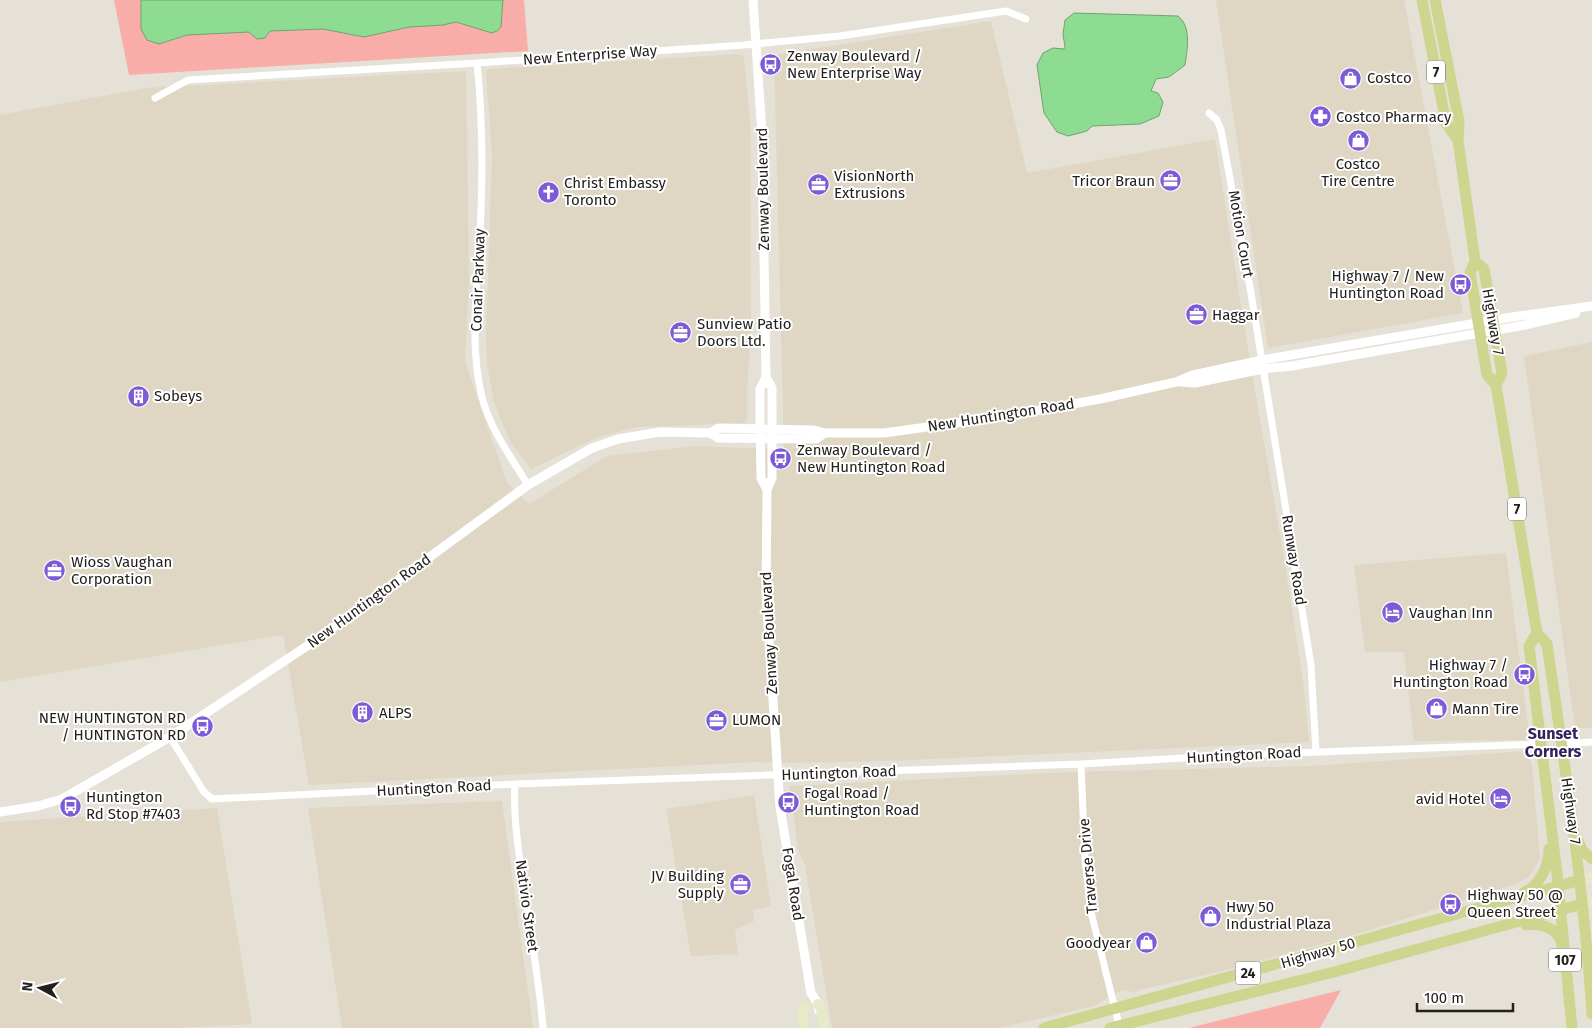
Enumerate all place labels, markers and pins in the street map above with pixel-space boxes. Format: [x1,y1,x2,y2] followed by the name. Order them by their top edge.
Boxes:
[787,47,922,82] place label: Zenway Boulevard / New Enterprise Way
[759,53,783,77] bus stop icon: Zenway Boulevard / New Enterprise Way
[1339,66,1363,90] shop icon: Costco
[1367,69,1412,87] place label: Costco
[1308,105,1332,129] pharmacy icon: Costco Pharmacy
[1336,108,1452,126] place label: Costco Pharmacy
[1346,129,1370,153] shop icon: Costco Tire Centre
[1321,155,1395,190] place label: Costco Tire Centre
[834,167,914,202] place label: VisionNorth Extrusions
[1159,169,1183,193] office icon: Tricor Braun
[1072,172,1155,190] place label: Tricor Braun
[806,173,830,197] office icon: VisionNorth Extrusions
[564,174,667,209] place label: Christ Embassy Toronto
[536,180,560,204] church icon: Christ Embassy Toronto
[1329,267,1444,302] place label: Highway 7 / New Huntington Road
[1448,273,1472,297] bus stop icon: Highway 7 / New Huntington Road
[1184,303,1208,327] office icon: Haggar
[1212,306,1260,324] place label: Haggar
[697,315,792,350] place label: Sunview Patio Doors Ltd.
[669,321,693,345] office icon: Sunview Patio Doors Ltd.
[126,384,150,408] building icon: Sobeys
[154,387,202,405] place label: Sobeys
[797,441,945,476] place label: Zenway Boulevard / New Huntington Road
[769,447,793,471] bus stop icon: Zenway Boulevard / New Huntington Road
[71,553,172,588] place label: Wioss Vaughan Corporation
[43,559,67,583] office icon: Wioss Vaughan Corporation
[1381,601,1405,625] hotel icon: Vaughan Inn
[1409,604,1493,622] place label: Vaughan Inn
[1393,656,1508,691] place label: Highway 7 / Huntington Road
[1512,662,1536,686] bus stop icon: Highway 7 / Huntington Road
[1424,697,1448,721] shop icon: Mann Tire
[1452,700,1519,718] place label: Mann Tire
[351,701,375,725] building icon: ALPS
[379,704,412,722] place label: ALPS
[704,708,728,732] office icon: LUMON
[39,709,186,744] place label: NEW HUNTINGTON RD / HUNTINGTON RD
[732,711,781,729] place label: LUMON
[190,715,214,739] bus stop icon: NEW HUNTINGTON RD / HUNTINGTON RD
[804,784,919,819] place label: Fogal Road / Huntington Road
[1489,787,1513,811] hotel icon: avid Hotel
[86,788,180,823] place label: Huntington Rd Stop #7403
[776,790,800,814] bus stop icon: Fogal Road / Huntington Road
[1416,790,1486,808] place label: avid Hotel
[58,794,82,818] bus stop icon: Huntington Rd Stop #7403
[651,867,725,902] place label: JV Building Supply
[728,873,752,897] office icon: JV Building Supply
[1467,886,1563,921] place label: Highway 50 @ Queen Street
[1439,892,1463,916] bus stop icon: Highway 50 @ Queen Street
[1226,898,1331,933] place label: Hwy 50 Industrial Plaza
[1198,904,1222,928] shop icon: Hwy 50 Industrial Plaza
[1135,931,1159,955] shop icon: Goodyear
[1066,934,1131,952] place label: Goodyear

